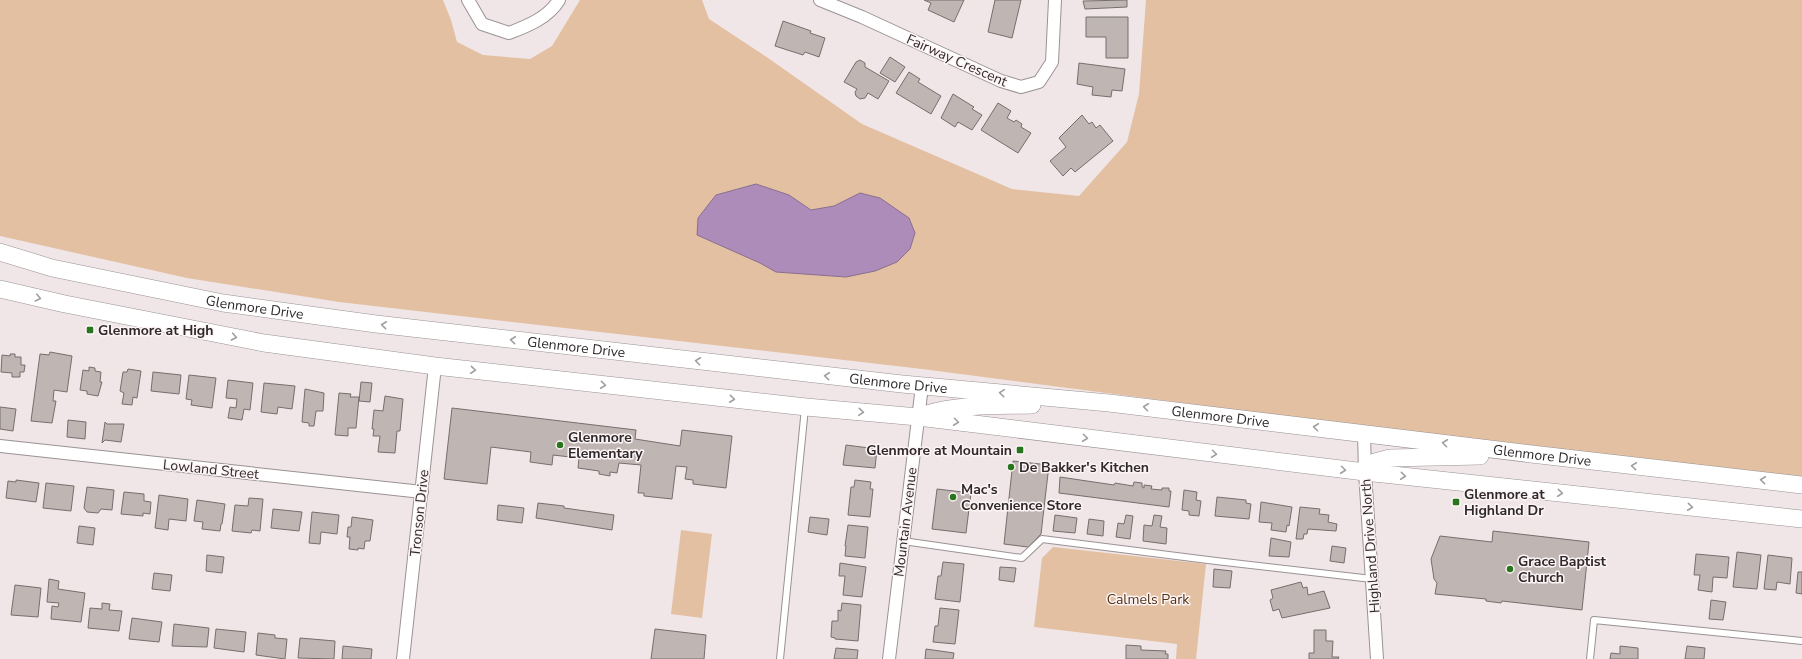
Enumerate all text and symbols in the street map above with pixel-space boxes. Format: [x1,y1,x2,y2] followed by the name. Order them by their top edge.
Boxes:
[903,30,1010,91] street label: Fairway Crescent
[204,291,305,324] street label: Glenmore Drive
[34,293,41,302] one-way arrow
[98,321,213,340] place label: Glenmore at High
[381,321,387,330] one-way arrow
[85,325,95,335] marker: Glenmore at High
[231,332,237,341] one-way arrow
[526,332,626,362] street label: Glenmore Drive
[510,336,516,345] one-way arrow
[695,357,701,366] one-way arrow
[470,366,476,375] one-way arrow
[848,369,948,398] street label: Glenmore Drive
[824,371,830,380] one-way arrow
[600,380,606,389] one-way arrow
[999,389,1005,398] one-way arrow
[729,394,735,403] one-way arrow
[1170,402,1271,432] street label: Glenmore Drive
[1142,403,1149,412] one-way arrow
[858,407,864,416] one-way arrow
[953,417,959,426] one-way arrow
[1313,423,1319,432] one-way arrow
[568,428,643,463] place label: Glenmore Elementary
[1082,433,1088,442] one-way arrow
[1442,439,1448,448] one-way arrow
[555,440,565,450] marker: Glenmore Elementary
[1492,440,1592,471] street label: Glenmore Drive
[866,441,1012,460] place label: Glenmore at Mountain
[1015,445,1025,455] marker: Glenmore at Mountain
[1211,449,1217,458] one-way arrow
[162,455,260,484] street label: Lowland Street
[1019,458,1149,477] place label: De Bakker's Kitchen
[1006,462,1016,472] marker: De Bakker's Kitchen
[1631,462,1637,471] one-way arrow
[1340,465,1346,474] one-way arrow
[889,466,922,578] street label: Mountain Avenue
[405,469,434,557] street label: Tronson Drive
[1400,472,1406,481] one-way arrow
[1760,476,1766,485] one-way arrow
[1356,478,1385,614] street label: Highland Drive North
[961,480,1082,515] place label: Mac's Convenience Store
[1464,485,1545,520] place label: Glenmore at Highland Dr
[1557,489,1563,498] one-way arrow
[948,492,958,502] marker: Mac's Convenience Store
[1451,497,1461,507] marker: Glenmore at Highland Dr
[1687,503,1693,512] one-way arrow
[1518,552,1607,587] place label: Grace Baptist Church
[1505,564,1515,574] marker: Grace Baptist Church
[1107,590,1190,609] park label: Calmels Park

